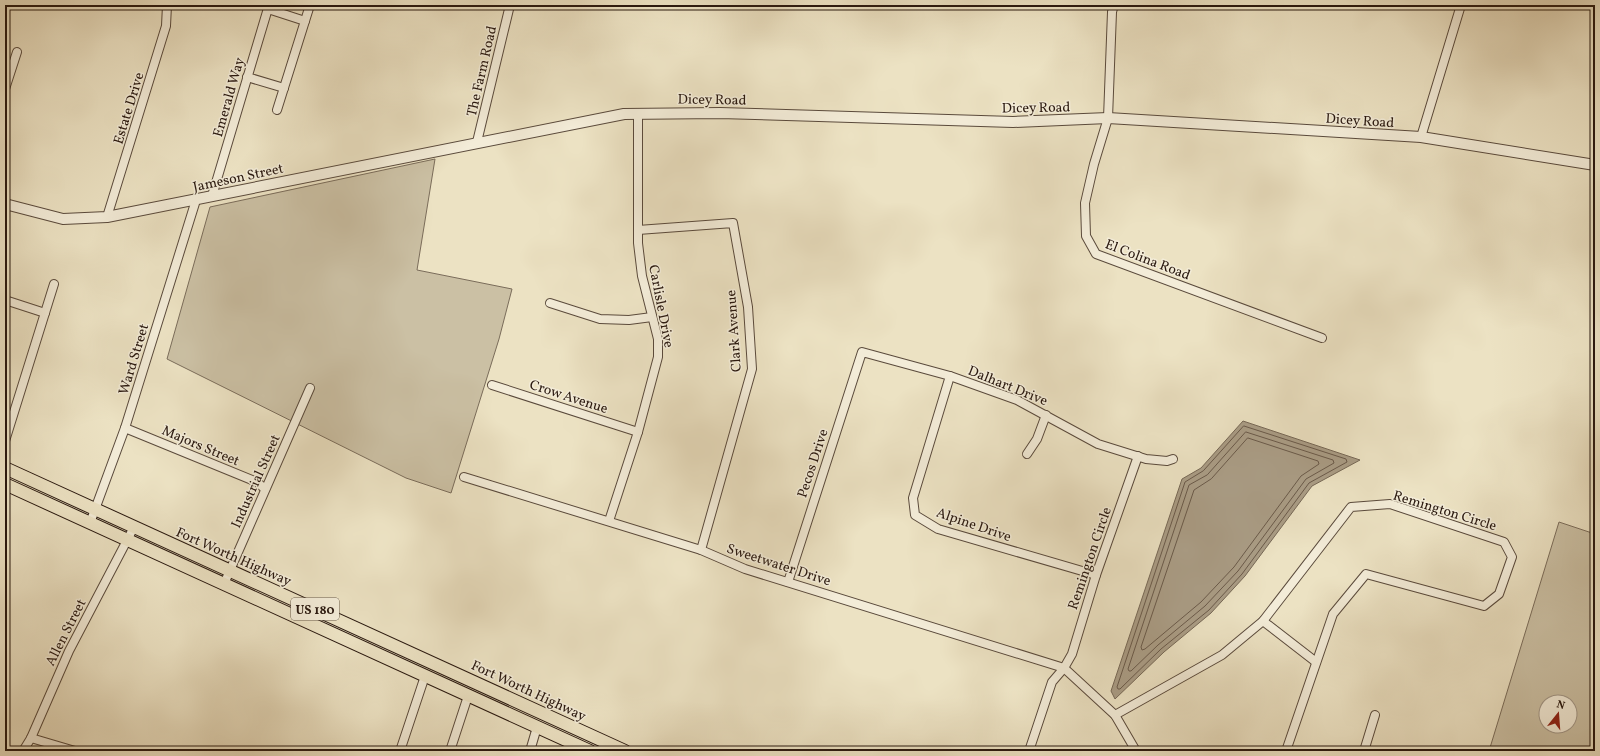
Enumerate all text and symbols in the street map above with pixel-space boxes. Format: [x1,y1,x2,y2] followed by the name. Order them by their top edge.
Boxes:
[463,24,502,119] street label: The Farm Road
[209,55,250,139] street label: Emerald Way
[109,70,150,147] street label: Estate Drive
[677,90,747,111] street label: Dicey Road
[1001,98,1071,119] street label: Dicey Road
[1325,110,1395,133] street label: Dicey Road
[191,160,285,197] street label: Jameson Street
[1102,235,1193,285] street label: El Colina Road
[643,263,678,350] street label: Carlisle Drive
[722,289,747,373] street label: Clark Avenue
[115,322,154,397] street label: Ward Street
[965,362,1050,411] street label: Dalhart Drive
[527,376,610,419] street label: Crow Avenue
[159,421,242,471] street label: Majors Street
[793,426,834,500] street label: Pecos Drive
[227,432,286,531] street label: Industrial Street
[1390,487,1499,536] street label: Remington Circle
[933,504,1014,547] street label: Alpine Drive
[1064,504,1117,612] street label: Remington Circle
[173,523,295,592] street label: Fort Worth Highway
[724,540,833,591] street label: Sweetwater Drive
[41,596,91,669] street label: Allen Street
[291,598,339,620] road number: US 180
[468,656,589,727] street label: Fort Worth Highway
[1538,694,1578,734] north arrow
[1554,698,1567,714] text: N

